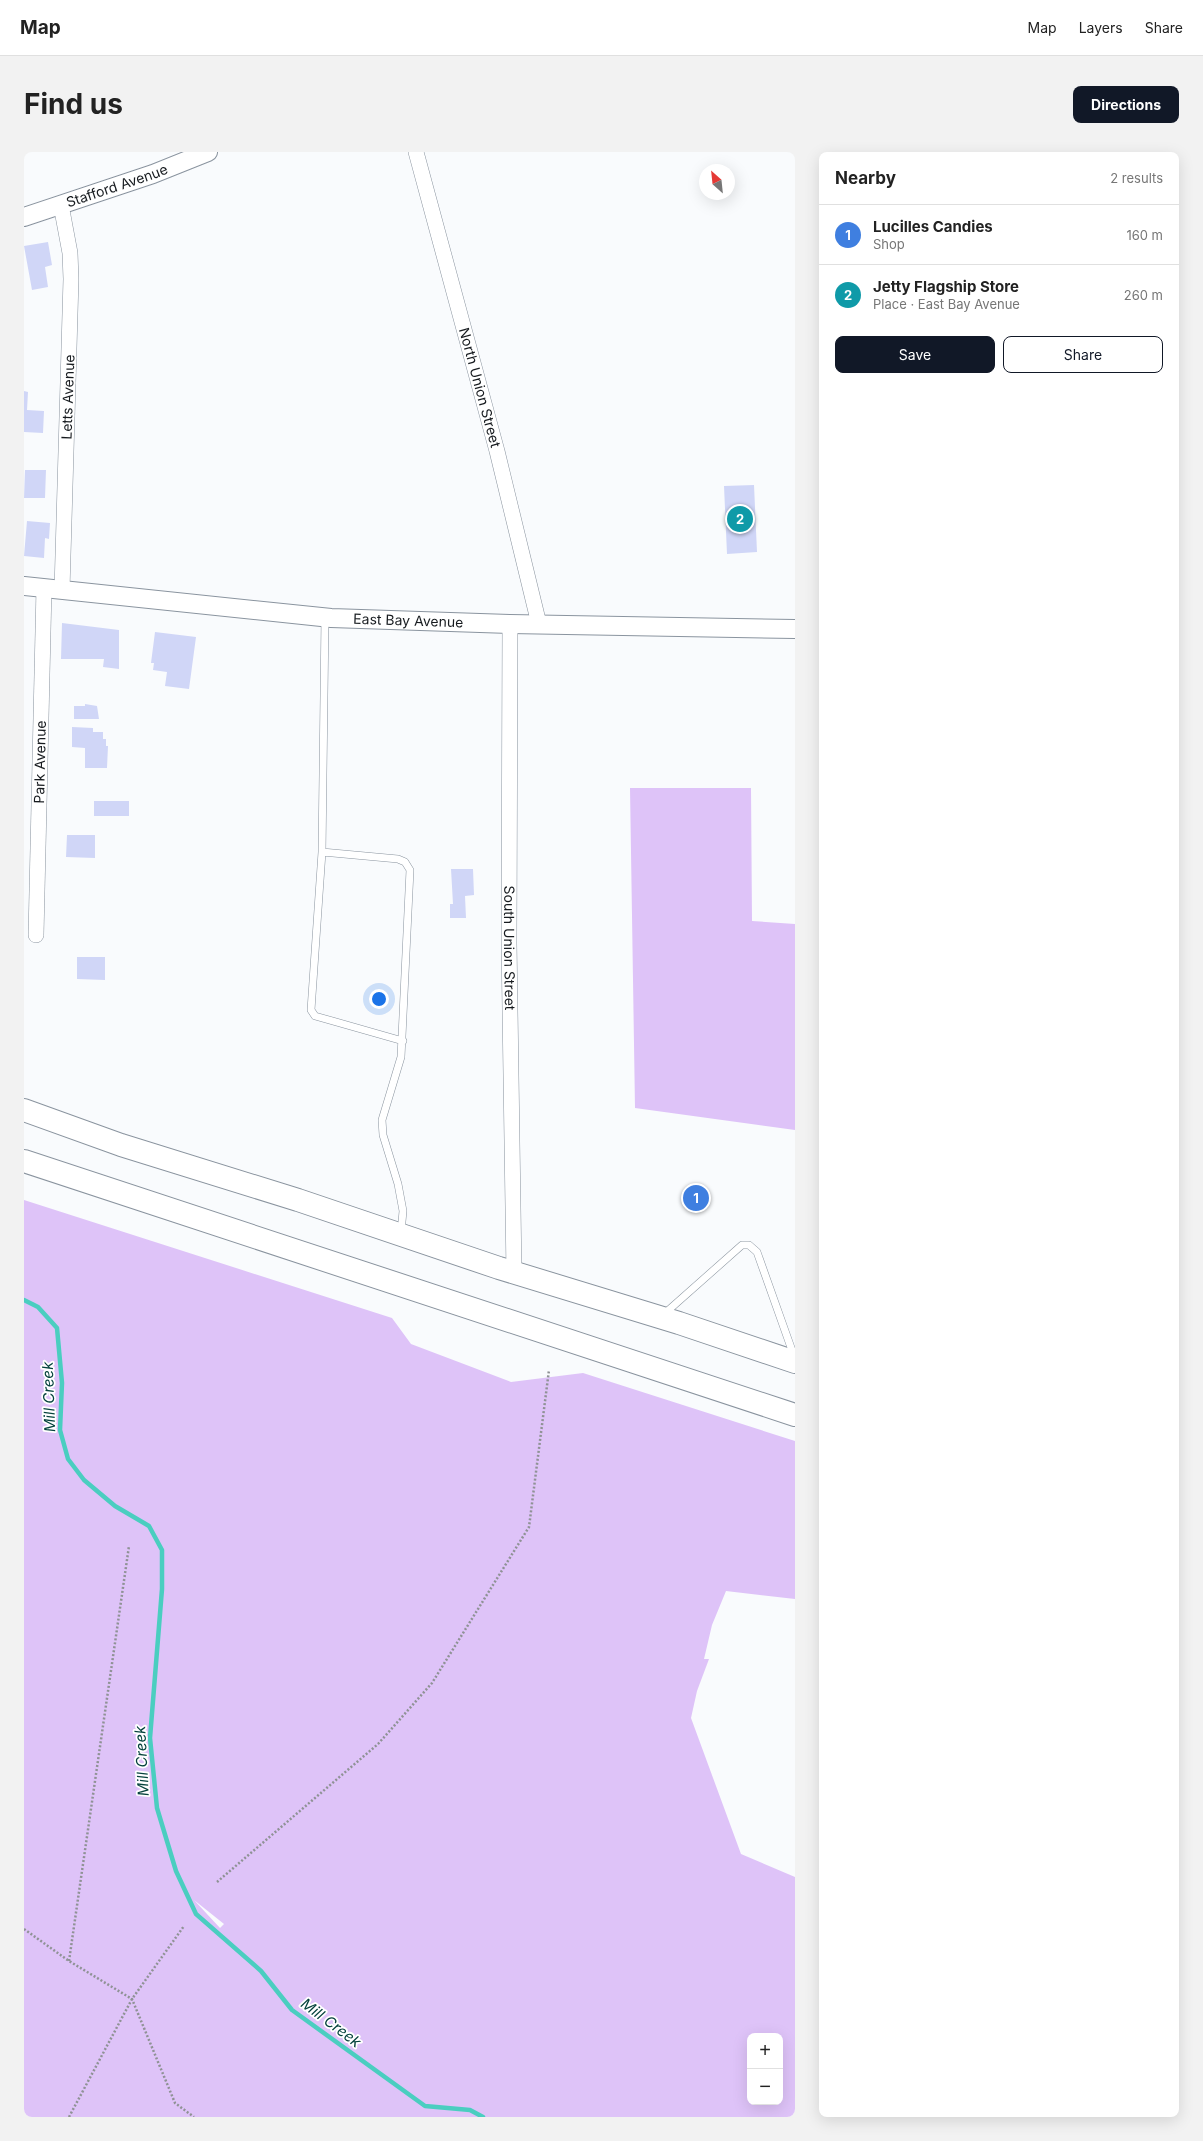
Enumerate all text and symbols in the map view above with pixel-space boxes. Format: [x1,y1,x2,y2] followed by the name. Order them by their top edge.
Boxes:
[20,16,61,39] text: Map
[1028,19,1057,36] text: Map
[1079,19,1123,36] text: Layers
[1145,19,1183,36] text: Share
[1073,86,1179,123] button: Directions
[24,87,123,121] text: Find us
[64,160,170,210] street label: Stafford Avenue
[699,164,735,200] north arrow
[835,168,896,188] text: Nearby
[1110,170,1163,186] text: 2 results
[873,217,993,236] text: Lucilles Candies
[845,227,851,243] text: 1
[1126,227,1163,243] text: 160 m
[873,236,905,252] text: Shop
[873,277,1019,296] text: Jetty Flagship Store
[844,287,852,303] text: 2
[1124,287,1163,303] text: 260 m
[873,296,1020,312] text: Place · East Bay Avenue
[456,326,505,450] street label: North Union Street
[835,336,995,373] button: Save
[1003,336,1163,373] button: Share
[58,354,77,440] street label: Letts Avenue
[727,504,753,534] pin: 2
[353,610,464,630] street label: East Bay Avenue
[30,720,49,804] street label: Park Avenue
[501,886,519,1011] street label: South Union Street
[369,989,389,1009] your location
[683,1183,709,1213] pin: 1
[38,1361,59,1433] water label: Mill Creek
[130,1725,153,1797] water label: Mill Creek
[297,1994,366,2052] water label: Mill Creek
[747,2033,783,2105] map controls
[747,2033,783,2069] button: +
[747,2069,783,2105] button: −

